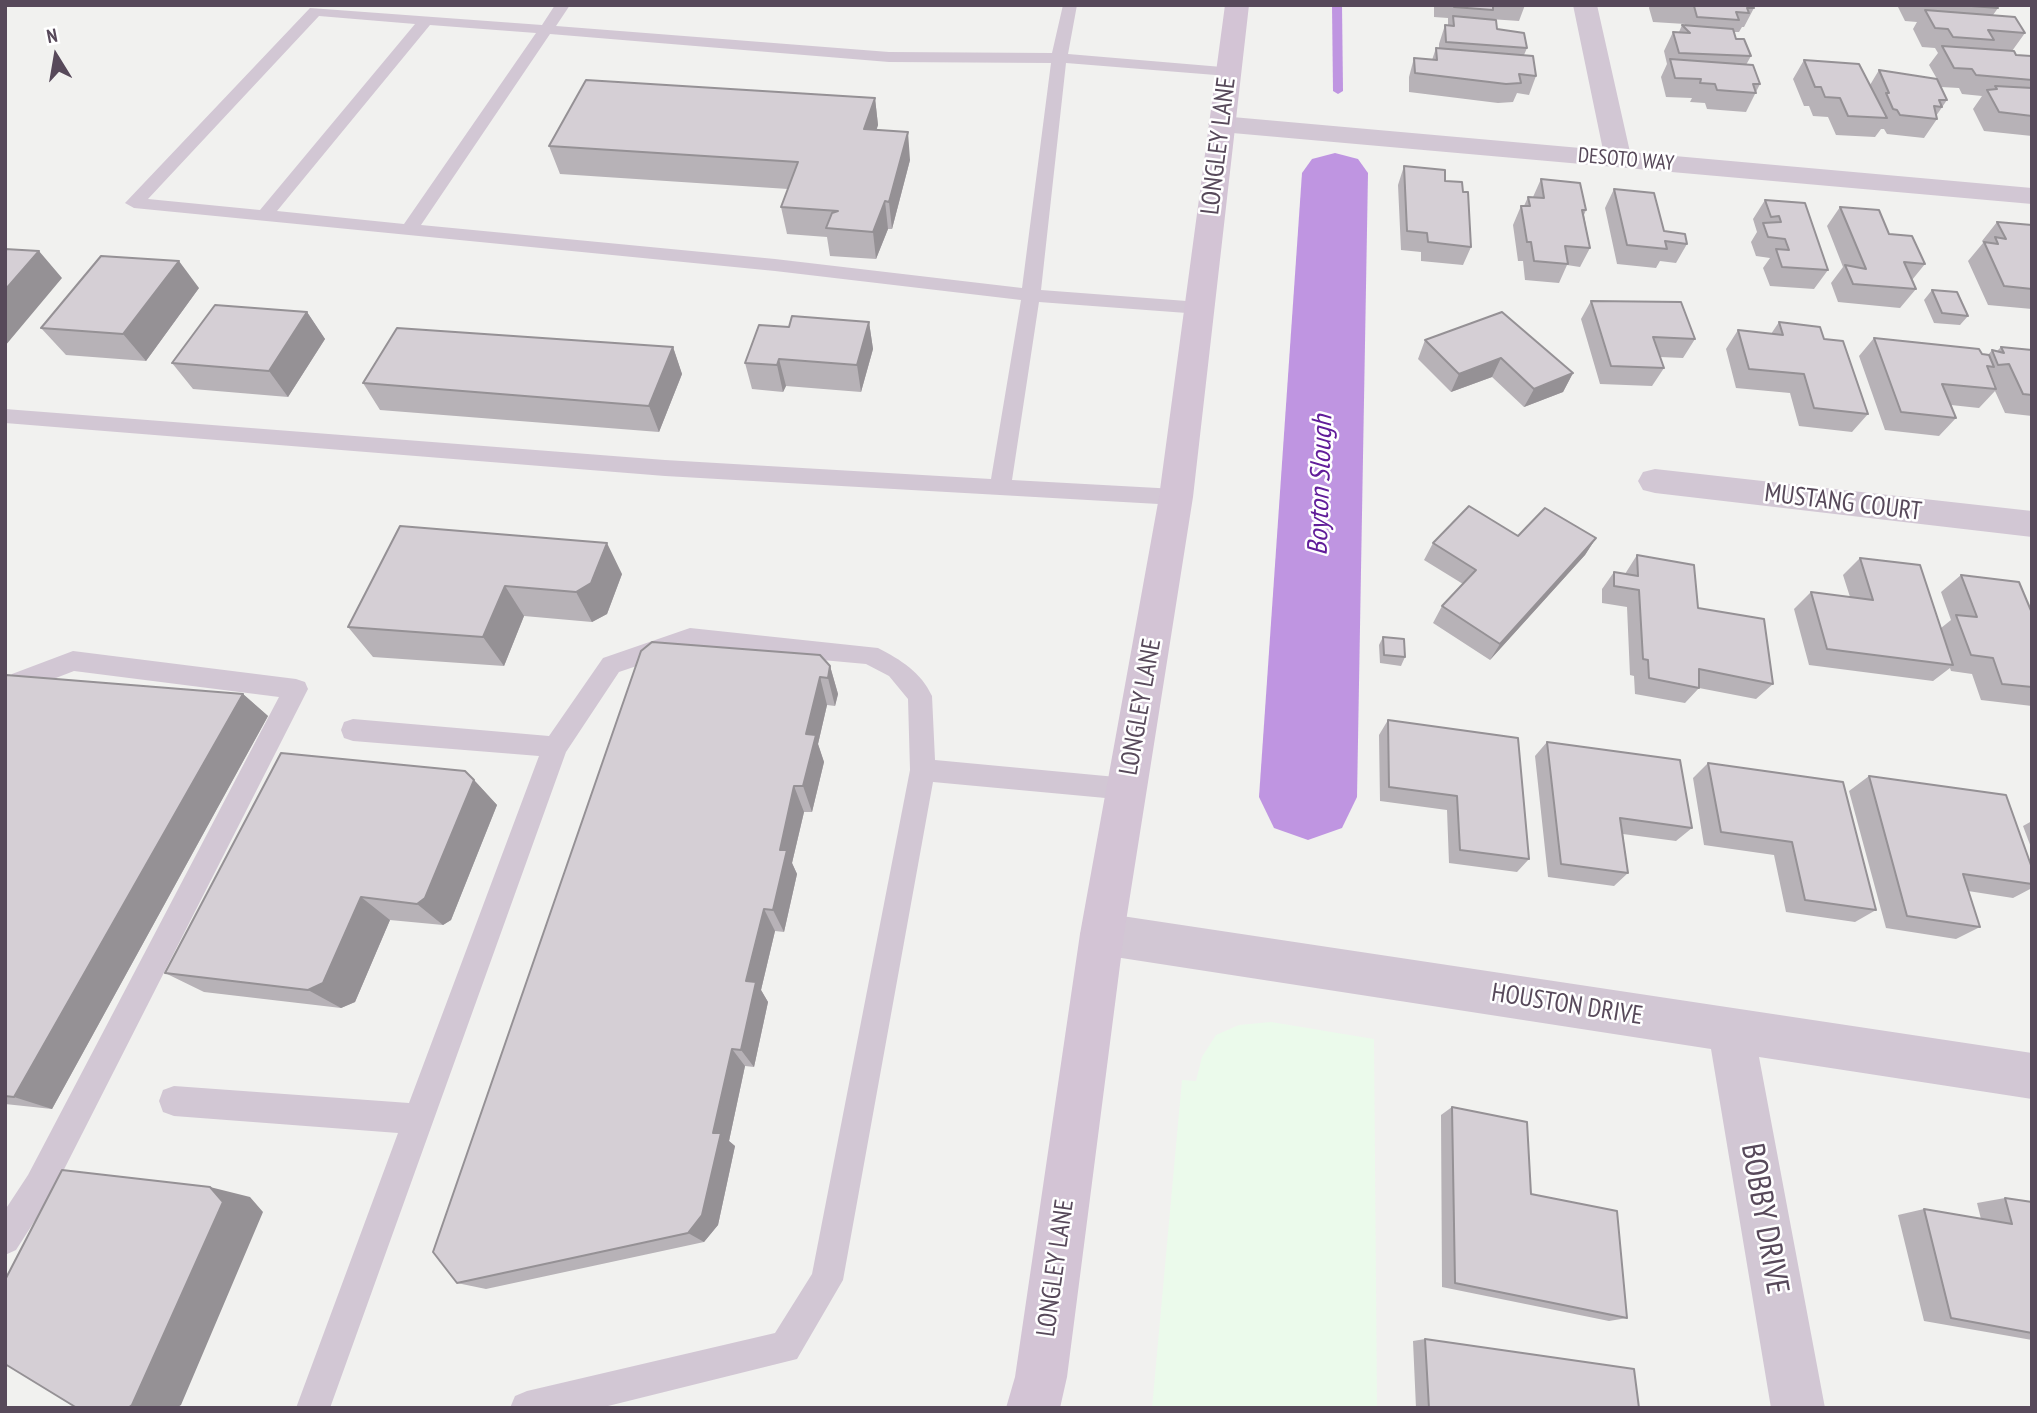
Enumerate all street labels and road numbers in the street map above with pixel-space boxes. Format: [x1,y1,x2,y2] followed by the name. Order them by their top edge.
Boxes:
[1195,76,1243,216] street label: LONGLEY LANE
[1577,143,1675,177] street label: DESOTO WAY
[1763,478,1923,528] street label: MUSTANG COURT
[1114,636,1168,778] street label: LONGLEY LANE
[1489,978,1645,1032] street label: HOUSTON DRIVE
[1732,1141,1796,1297] street label: BOBBY DRIVE
[1031,1197,1081,1339] street label: LONGLEY LANE

